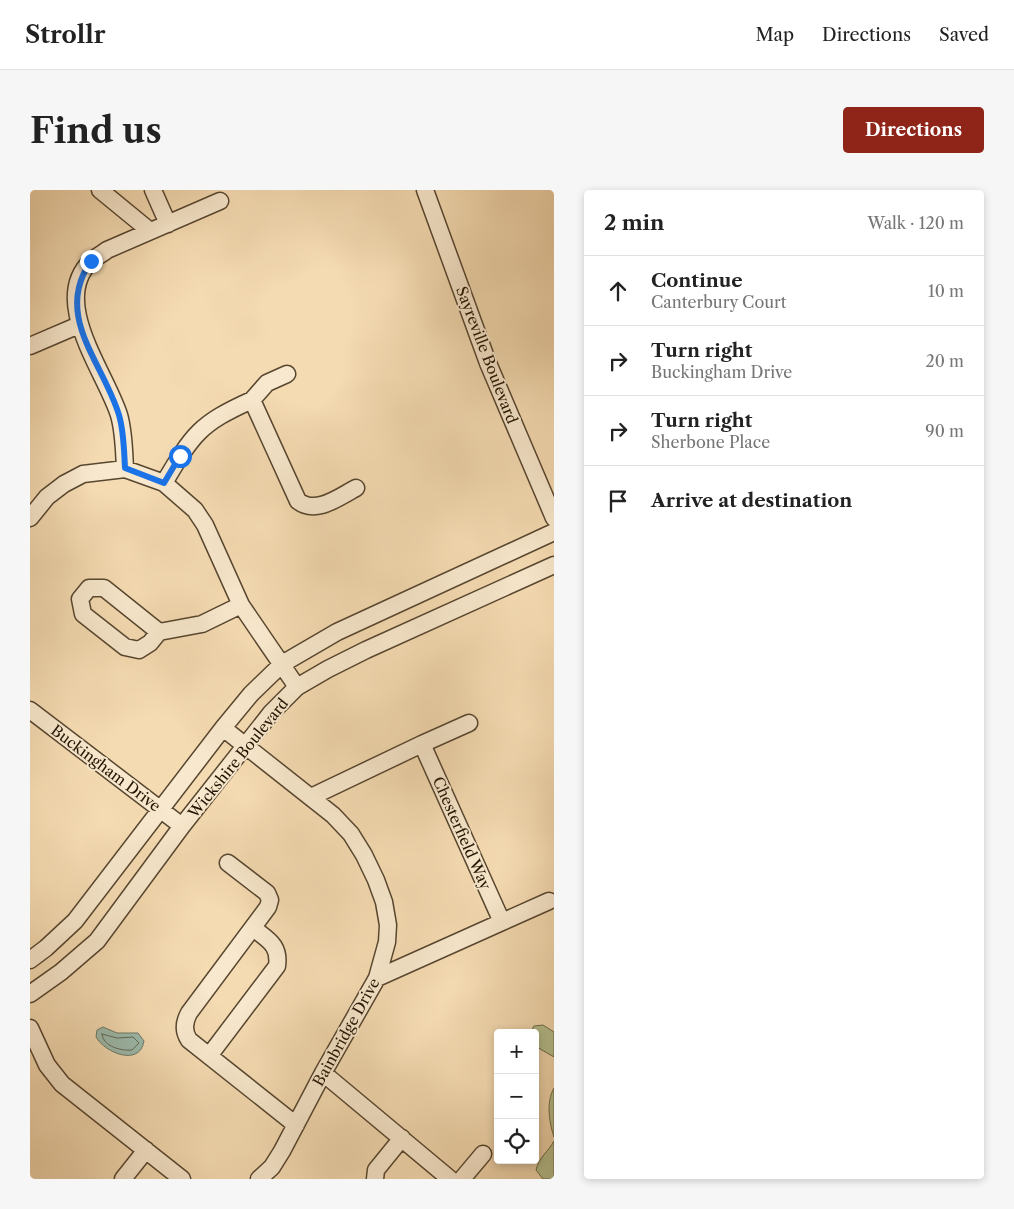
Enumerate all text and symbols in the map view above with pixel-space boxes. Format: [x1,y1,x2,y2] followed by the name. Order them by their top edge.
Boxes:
[25,20,105,49] text: Strollr
[755,24,794,46] text: Map
[822,24,911,46] text: Directions
[939,24,989,46] text: Saved
[843,107,984,153] button: Directions
[30,109,162,152] text: Find us
[604,210,664,235] text: 2 min
[868,213,964,233] text: Walk · 120 m
[80,250,103,273] route end
[651,269,743,292] text: Continue
[604,277,632,305] icon: ahead
[928,281,964,301] text: 10 m
[452,284,522,426] street label: Sayreville Boulevard
[651,292,786,312] text: Canterbury Court
[651,339,752,362] text: Turn right
[604,347,632,375] icon: right
[925,351,964,371] text: 20 m
[651,362,792,382] text: Buckingham Drive
[651,409,752,432] text: Turn right
[604,417,632,445] icon: right
[925,421,964,441] text: 90 m
[651,432,770,452] text: Sherbone Place
[169,445,192,468] route start
[604,487,632,515] icon: arrive
[651,489,852,512] text: Arrive at destination
[183,694,292,823] street label: Wickshire Boulevard
[47,721,165,815] street label: Buckingham Drive
[429,774,496,893] street label: Chesterfield Way
[308,975,384,1089] street label: Bainbridge Drive
[494,1029,539,1164] map controls
[494,1029,539,1074] button: +
[494,1074,539,1119] button: −
[494,1119,539,1164] button: locate

